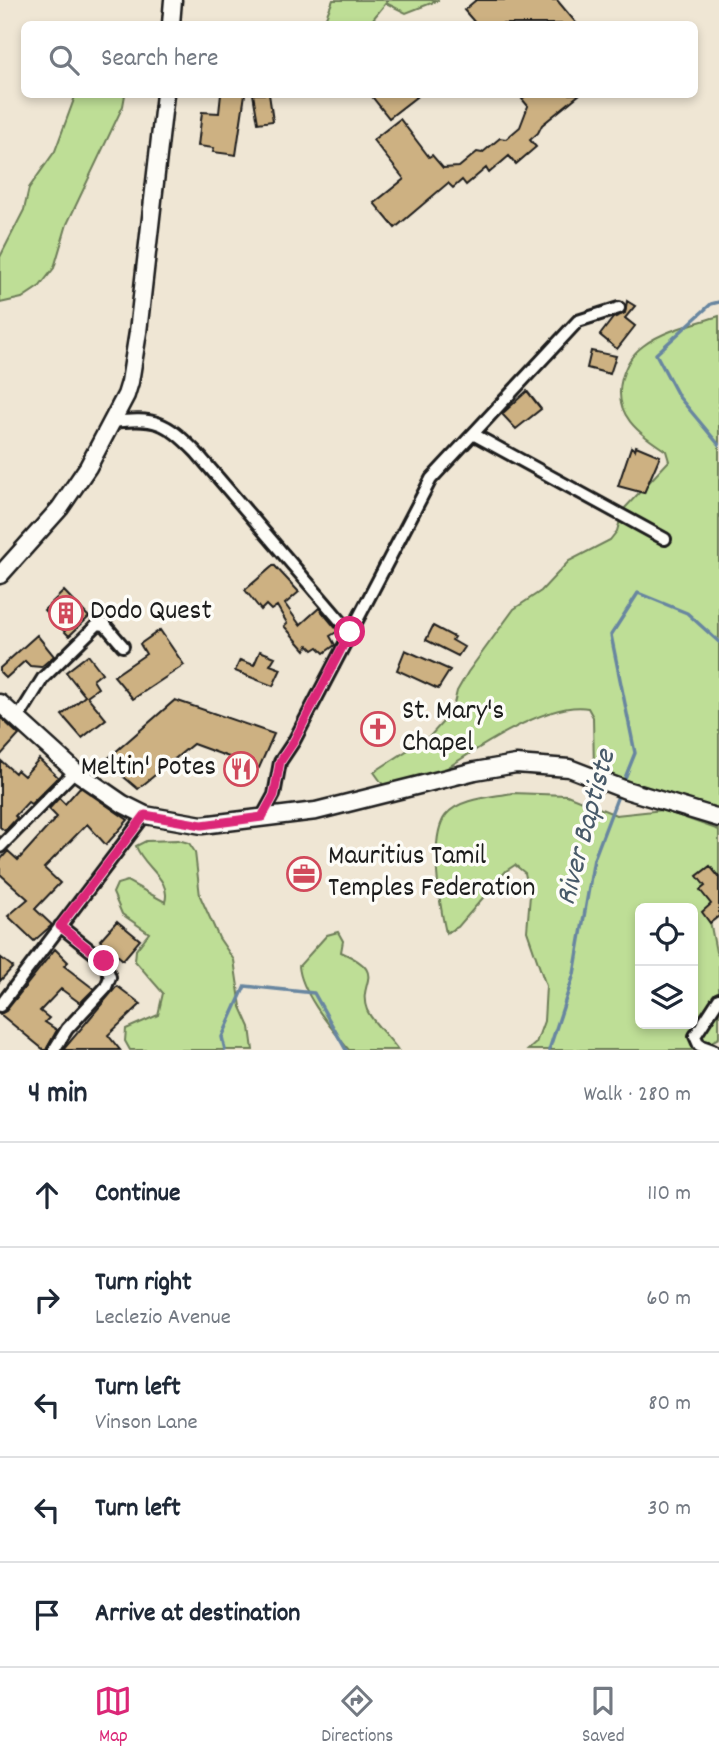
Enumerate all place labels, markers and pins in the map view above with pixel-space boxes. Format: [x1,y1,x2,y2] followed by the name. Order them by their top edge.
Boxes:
[90,593,212,633] place label: Dodo Quest
[47,594,85,632] building icon: Dodo Quest
[402,693,504,765] place label: St. Mary's Chapel
[359,710,397,748] church icon: St. Mary's Chapel
[81,749,216,789] place label: Meltin' Potes
[222,750,260,788] restaurant icon: Meltin' Potes
[328,838,535,910] place label: Mauritius Tamil Temples Federation
[285,855,323,893] office icon: Mauritius Tamil Temples Federation

